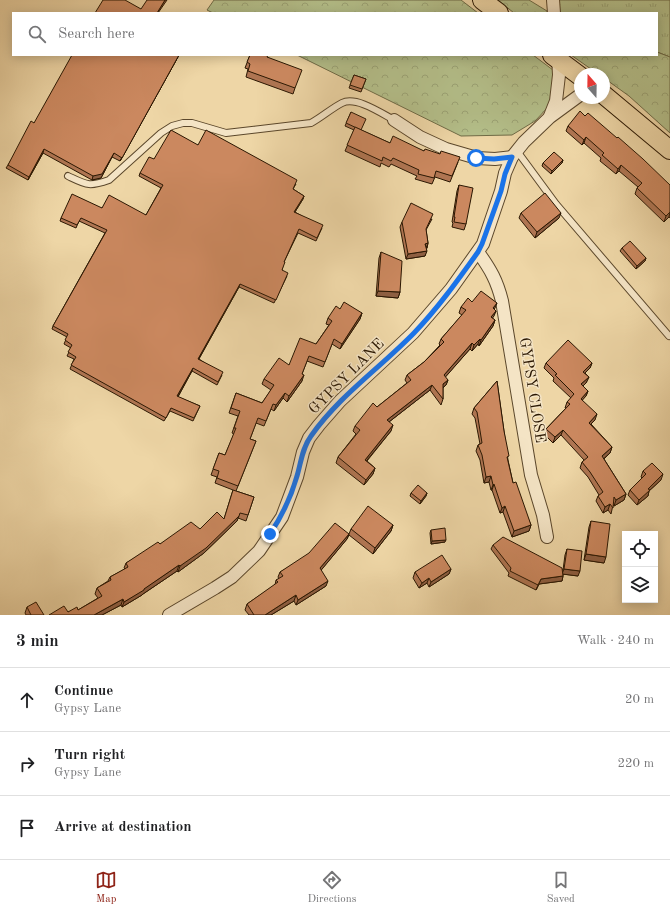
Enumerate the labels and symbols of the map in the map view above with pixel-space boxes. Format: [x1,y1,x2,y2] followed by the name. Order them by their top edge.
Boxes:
[574,68,610,104] north arrow
[467,149,485,167] route start
[306,336,388,418] street label: GYPSY LANE
[516,336,547,444] street label: GYPSY CLOSE
[261,525,279,543] route end

